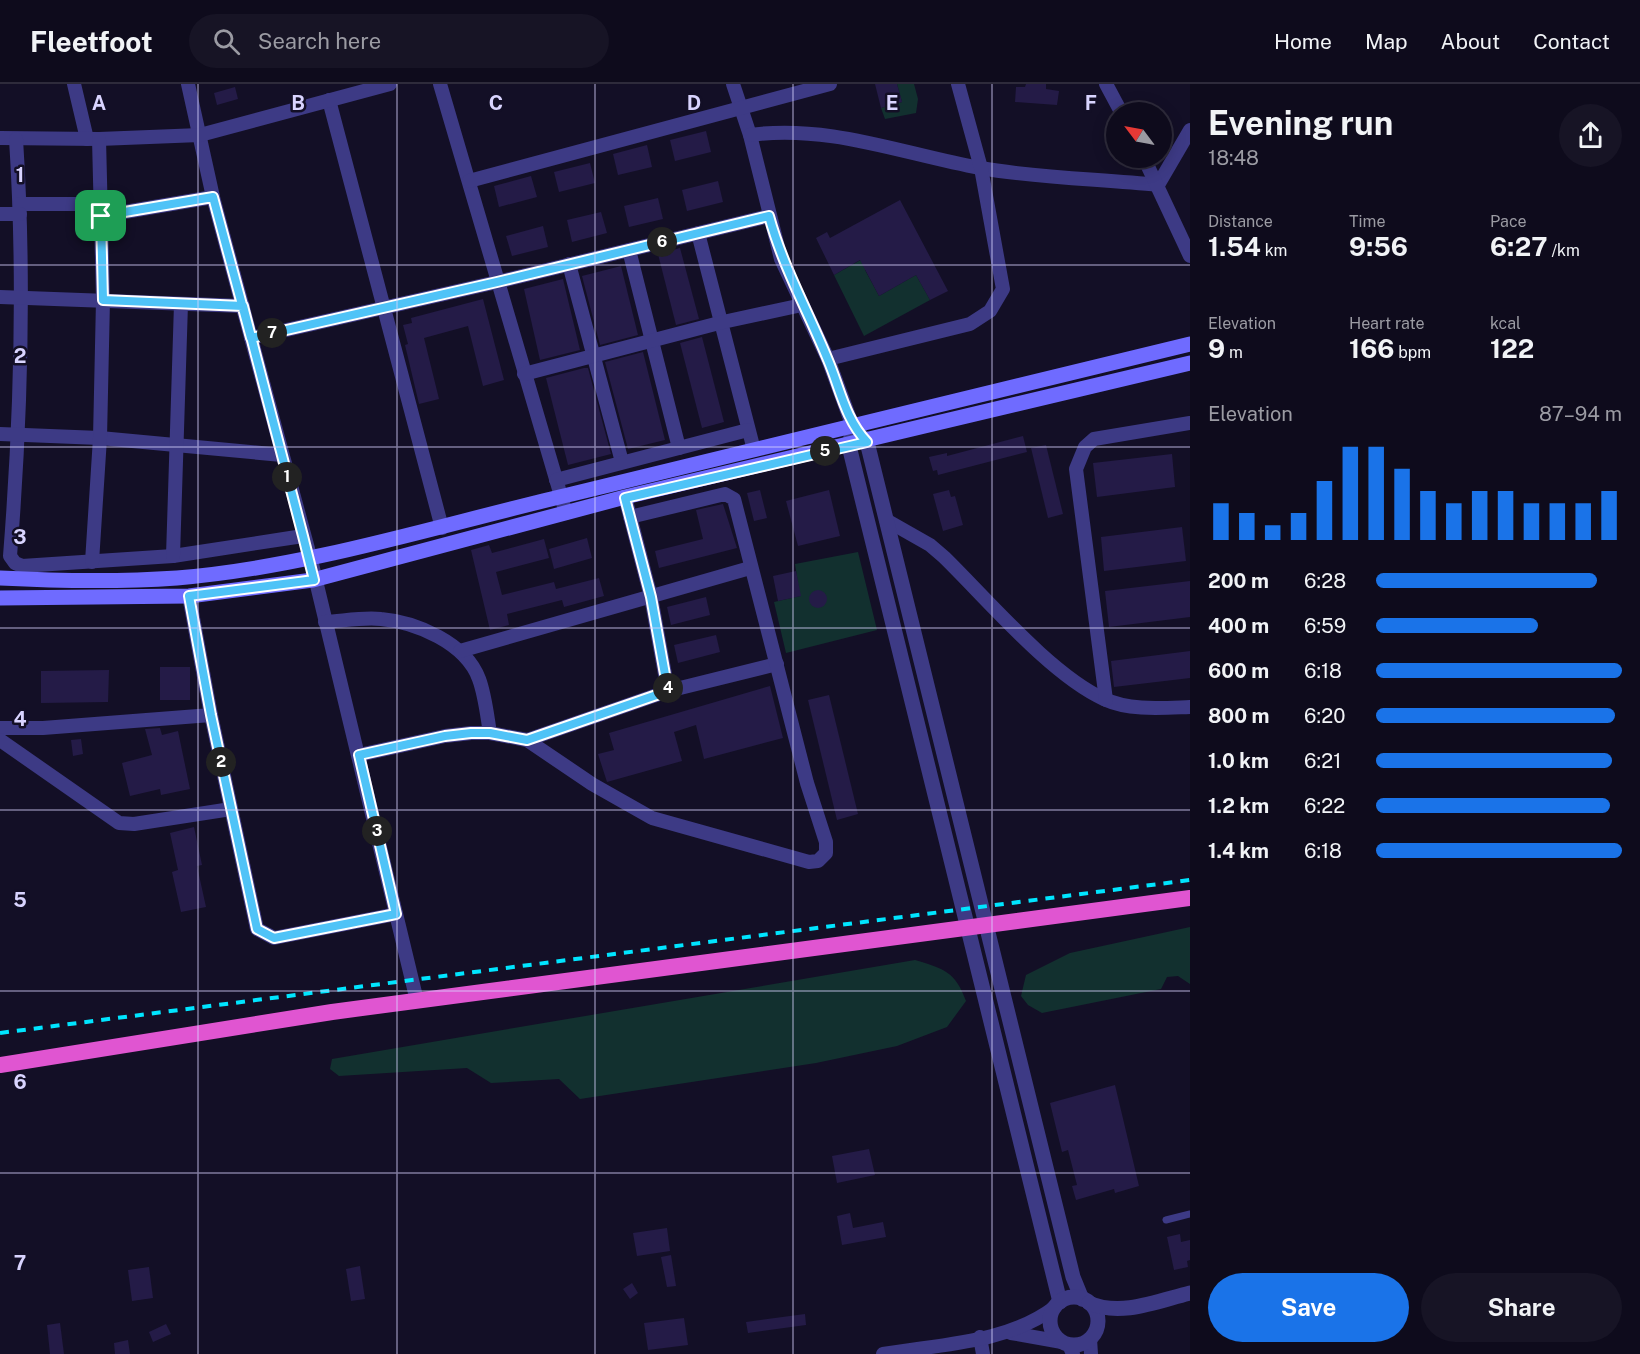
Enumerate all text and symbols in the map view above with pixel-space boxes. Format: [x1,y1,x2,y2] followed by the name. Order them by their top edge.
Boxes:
[189,14,609,68] search box
[30,25,153,58] text: Fleetfoot
[210,25,243,58] icon: search
[258,28,381,54] text: Search here
[1274,29,1332,54] text: Home
[1365,29,1408,54] text: Map
[1441,29,1500,54] text: About
[1533,29,1610,54] text: Contact
[92,91,106,115] text: A
[291,91,305,115] text: B
[489,91,503,115] text: C
[687,91,701,115] text: D
[886,91,898,115] text: E
[1085,91,1097,115] text: F
[1106,102,1172,168] north arrow
[1106,102,1172,168] map controls
[1208,104,1393,142] text: Evening run
[1559,104,1622,167] button: share
[1208,146,1259,170] text: 18:48
[16,163,24,187] text: 1
[75,190,126,241] pin
[84,199,117,232] icon: arrive
[1208,212,1273,231] text: Distance
[1349,212,1385,231] text: Time
[1490,212,1527,231] text: Pace
[647,227,677,257] pin: 6
[1208,231,1261,262] text: 1.54
[1349,231,1408,262] text: 9:56
[1490,231,1548,262] text: 6:27
[657,232,667,251] text: 6
[1261,241,1287,260] text: km
[1548,241,1580,260] text: /km
[1208,314,1276,333] text: Elevation
[1349,314,1425,333] text: Heart rate
[1490,314,1521,333] text: kcal
[257,318,287,348] pin: 7
[267,323,277,342] text: 7
[1208,333,1225,364] text: 9
[1349,333,1394,364] text: 166
[1490,333,1534,364] text: 122
[1225,343,1243,362] text: m
[1394,343,1431,362] text: bpm
[14,344,26,368] text: 2
[1208,402,1293,426] text: Elevation
[1539,402,1622,426] text: 87–94 m
[810,436,840,466] pin: 5
[820,441,830,460] text: 5
[272,462,302,492] pin: 1
[284,467,290,486] text: 1
[13,525,27,549] text: 3
[1208,569,1269,593] text: 200 m
[1304,569,1346,593] text: 6:28
[1208,614,1269,638] text: 400 m
[1304,614,1346,638] text: 6:59
[1208,659,1269,683] text: 600 m
[1304,659,1342,683] text: 6:18
[653,673,683,703] pin: 4
[663,678,673,697] text: 4
[1208,704,1270,728] text: 800 m
[1304,704,1346,728] text: 6:20
[13,707,27,731] text: 4
[206,747,236,777] pin: 2
[1208,749,1269,773] text: 1.0 km
[1304,749,1341,773] text: 6:21
[216,752,226,771] text: 2
[1208,794,1269,818] text: 1.2 km
[1304,794,1345,818] text: 6:22
[362,816,392,846] pin: 3
[372,821,382,840] text: 3
[1208,839,1269,863] text: 1.4 km
[1304,839,1342,863] text: 6:18
[13,888,27,912] text: 5
[13,1070,27,1094] text: 6
[14,1251,26,1275] text: 7
[1208,1273,1409,1342] button: Save
[1421,1273,1622,1342] button: Share

